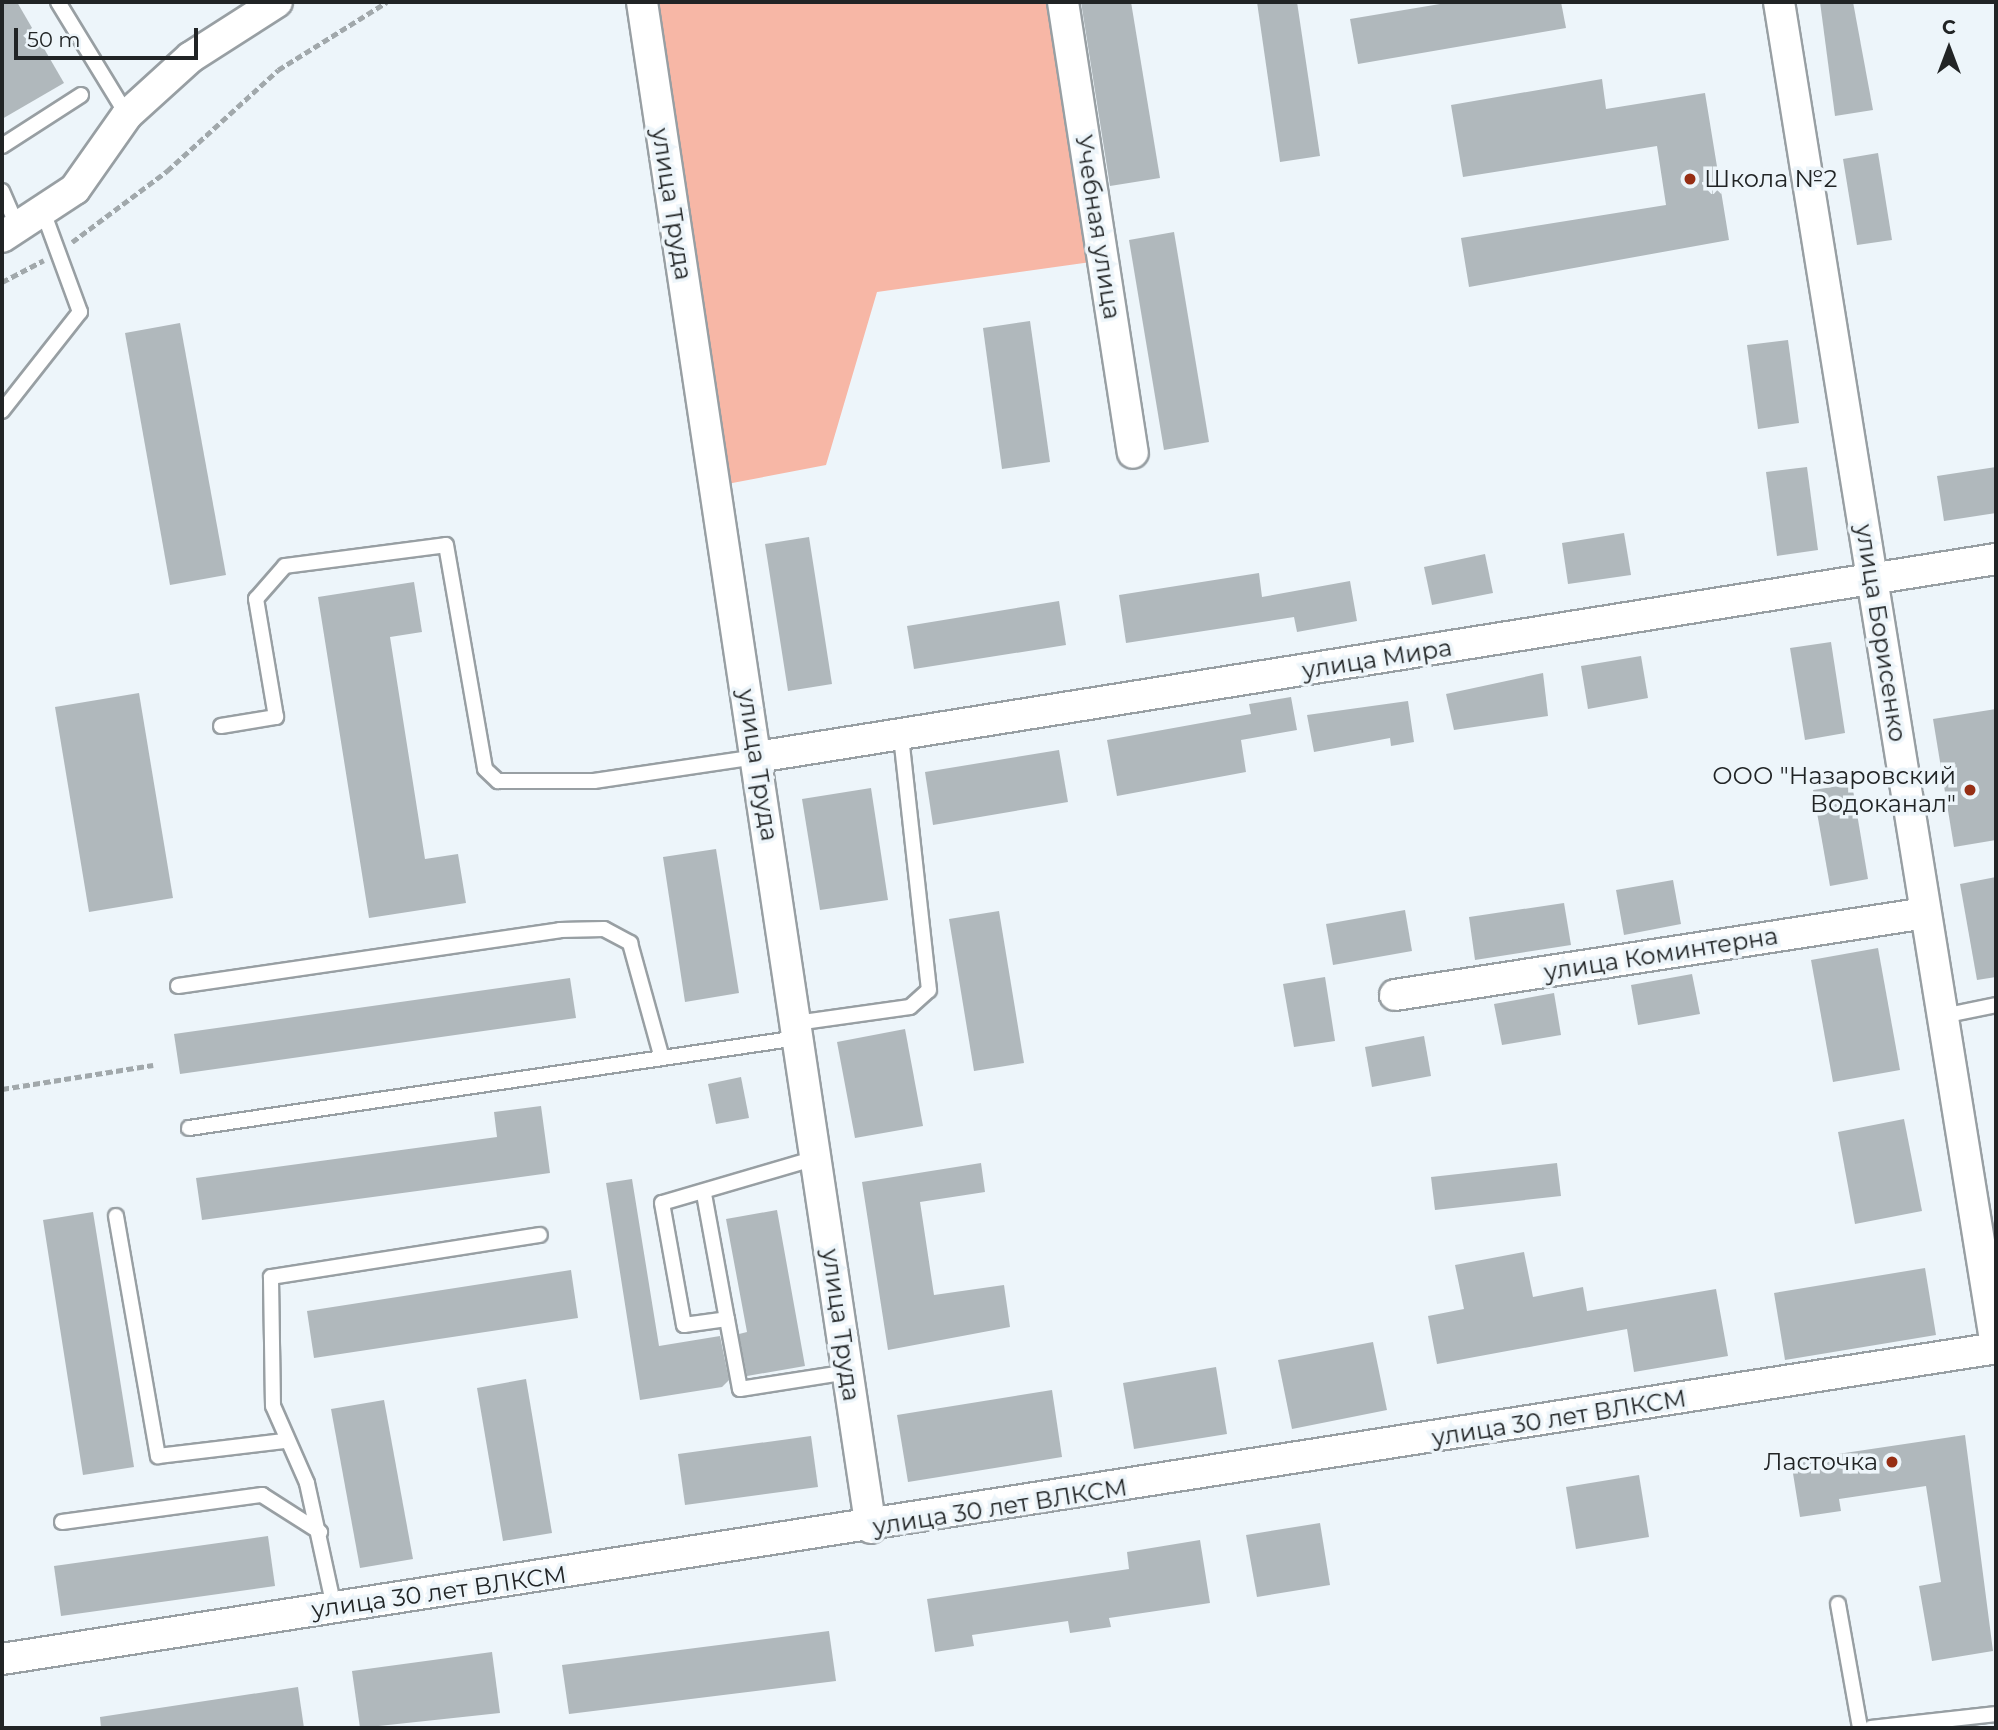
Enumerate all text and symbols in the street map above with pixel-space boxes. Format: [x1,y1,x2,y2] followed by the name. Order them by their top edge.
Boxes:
[18,14,201,58] scale bar
[1914,14,1984,84] north arrow
[1942,16,1956,39] text: С
[27,27,81,52] text: 50 m
[646,126,698,282] street label: улица Труда
[1069,133,1127,321] street label: Учебная улица
[1704,165,1837,193] place label: Школа №2
[1682,171,1698,187] marker: Школа №2
[1850,522,1912,744] street label: улица Борисенко
[1300,633,1454,685] street label: улица Мира
[732,687,784,843] street label: улица Труда
[1712,762,1956,818] place label: ООО "Назаровский Водоканал"
[1962,782,1978,798] marker: ООО "Назаровский Водоканал"
[1542,921,1780,987] street label: улица Коминтерна
[816,1247,866,1403] street label: улица Труда
[1430,1384,1688,1452] street label: улица 30 лет ВЛКСМ
[1764,1448,1878,1476] place label: Ласточка
[1884,1454,1900,1470] marker: Ласточка
[871,1473,1129,1541] street label: улица 30 лет ВЛКСМ
[310,1560,568,1624] street label: улица 30 лет ВЛКСМ

